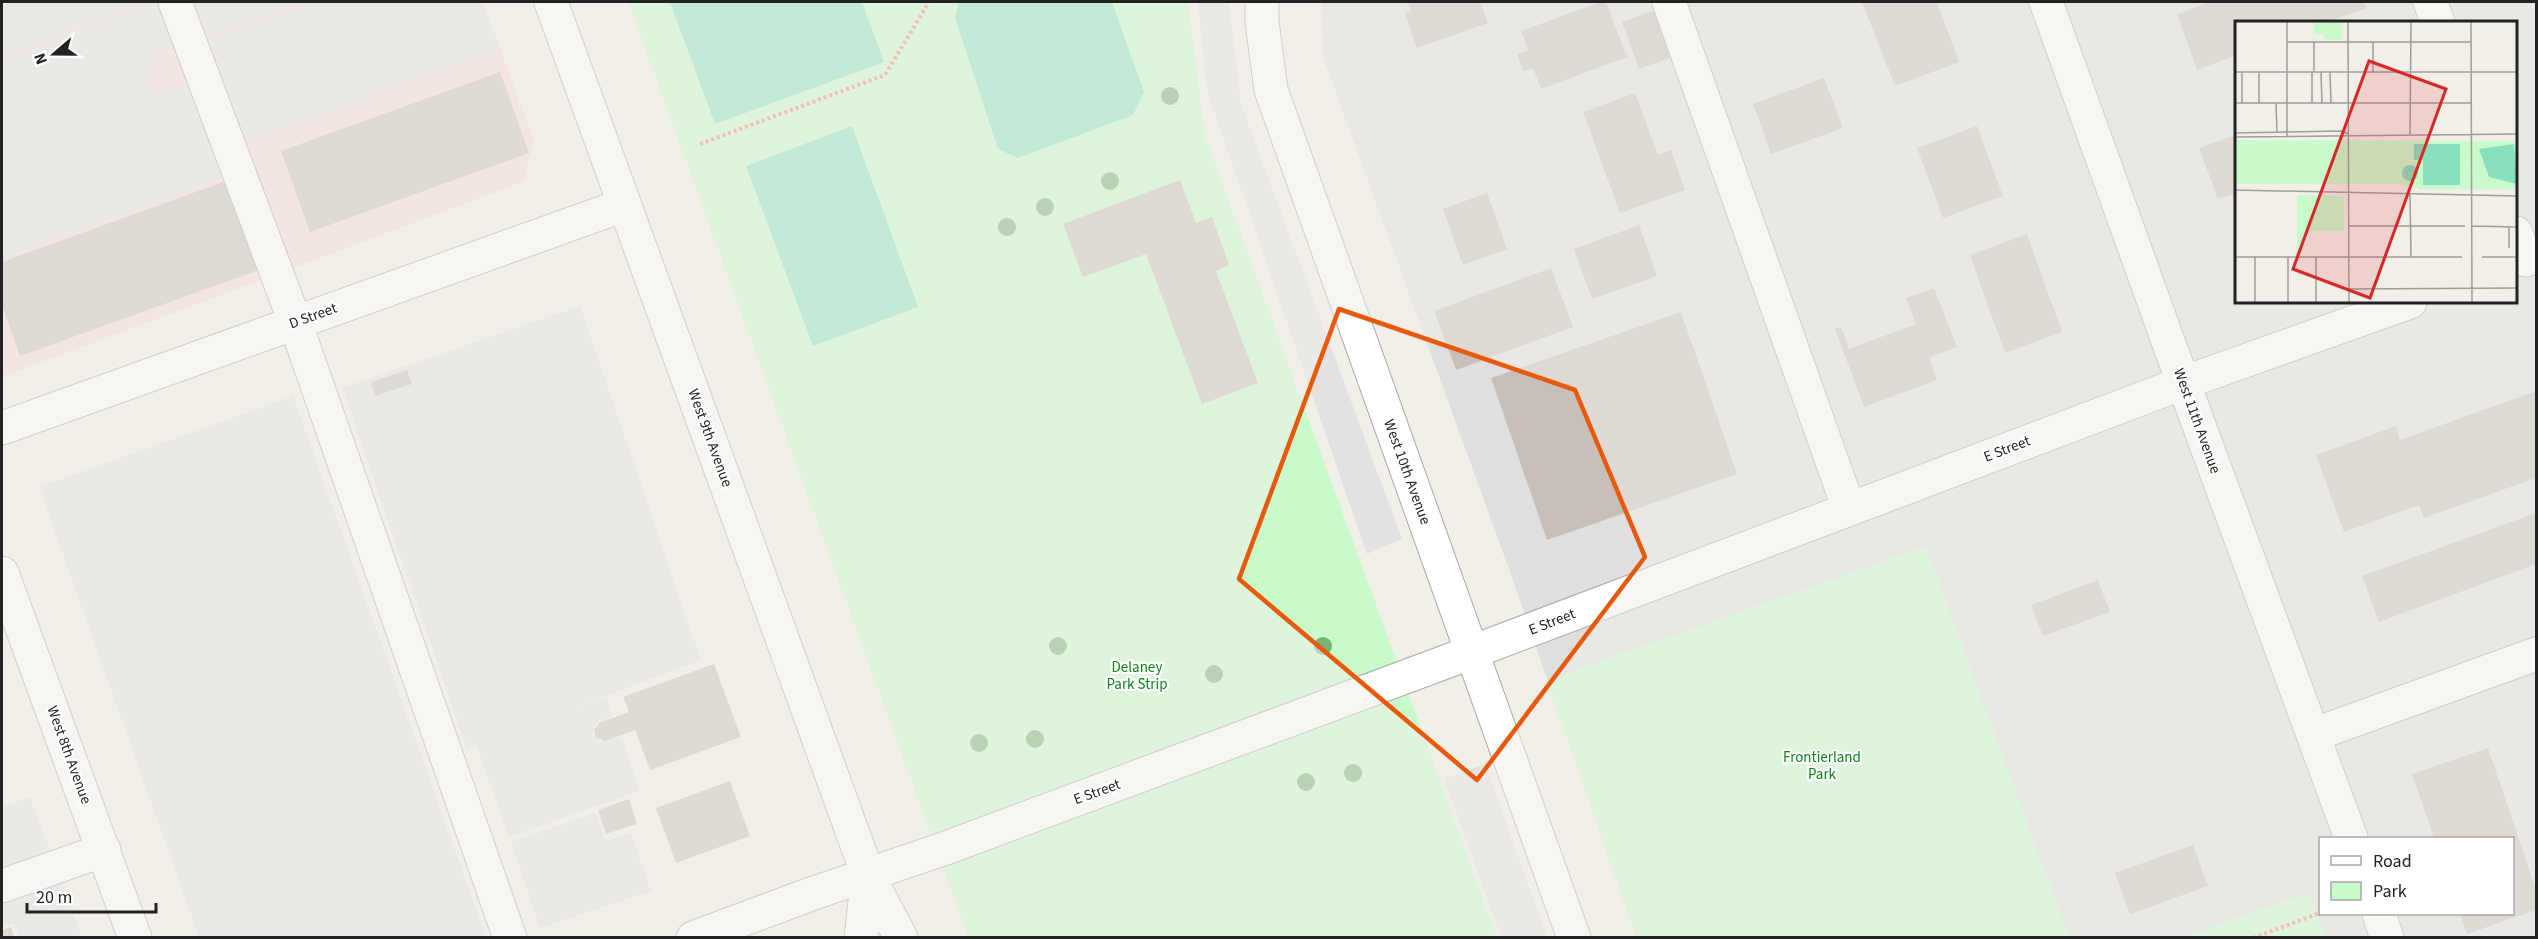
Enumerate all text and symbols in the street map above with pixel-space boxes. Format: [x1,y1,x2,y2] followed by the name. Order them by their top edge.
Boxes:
[2235,21,2517,303] inset map
[24,24,84,84] north arrow
[29,50,53,68] text: N
[286,298,340,334] street label: D Street
[2168,365,2226,477] street label: West 11th Avenue
[682,386,738,490] street label: West 9th Avenue
[1378,416,1436,528] street label: West 10th Avenue
[1981,431,2033,467] street label: E Street
[1526,604,1578,640] street label: E Street
[1107,657,1168,695] park label: Delaney Park Strip
[41,703,97,807] street label: West 8th Avenue
[1783,747,1861,785] park label: Frontierland Park
[1071,774,1123,810] street label: E Street
[2319,837,2514,915] legend
[2373,849,2412,874] text: Road
[27,876,156,914] scale bar
[2373,879,2407,904] text: Park
[36,885,72,910] text: 20 m

